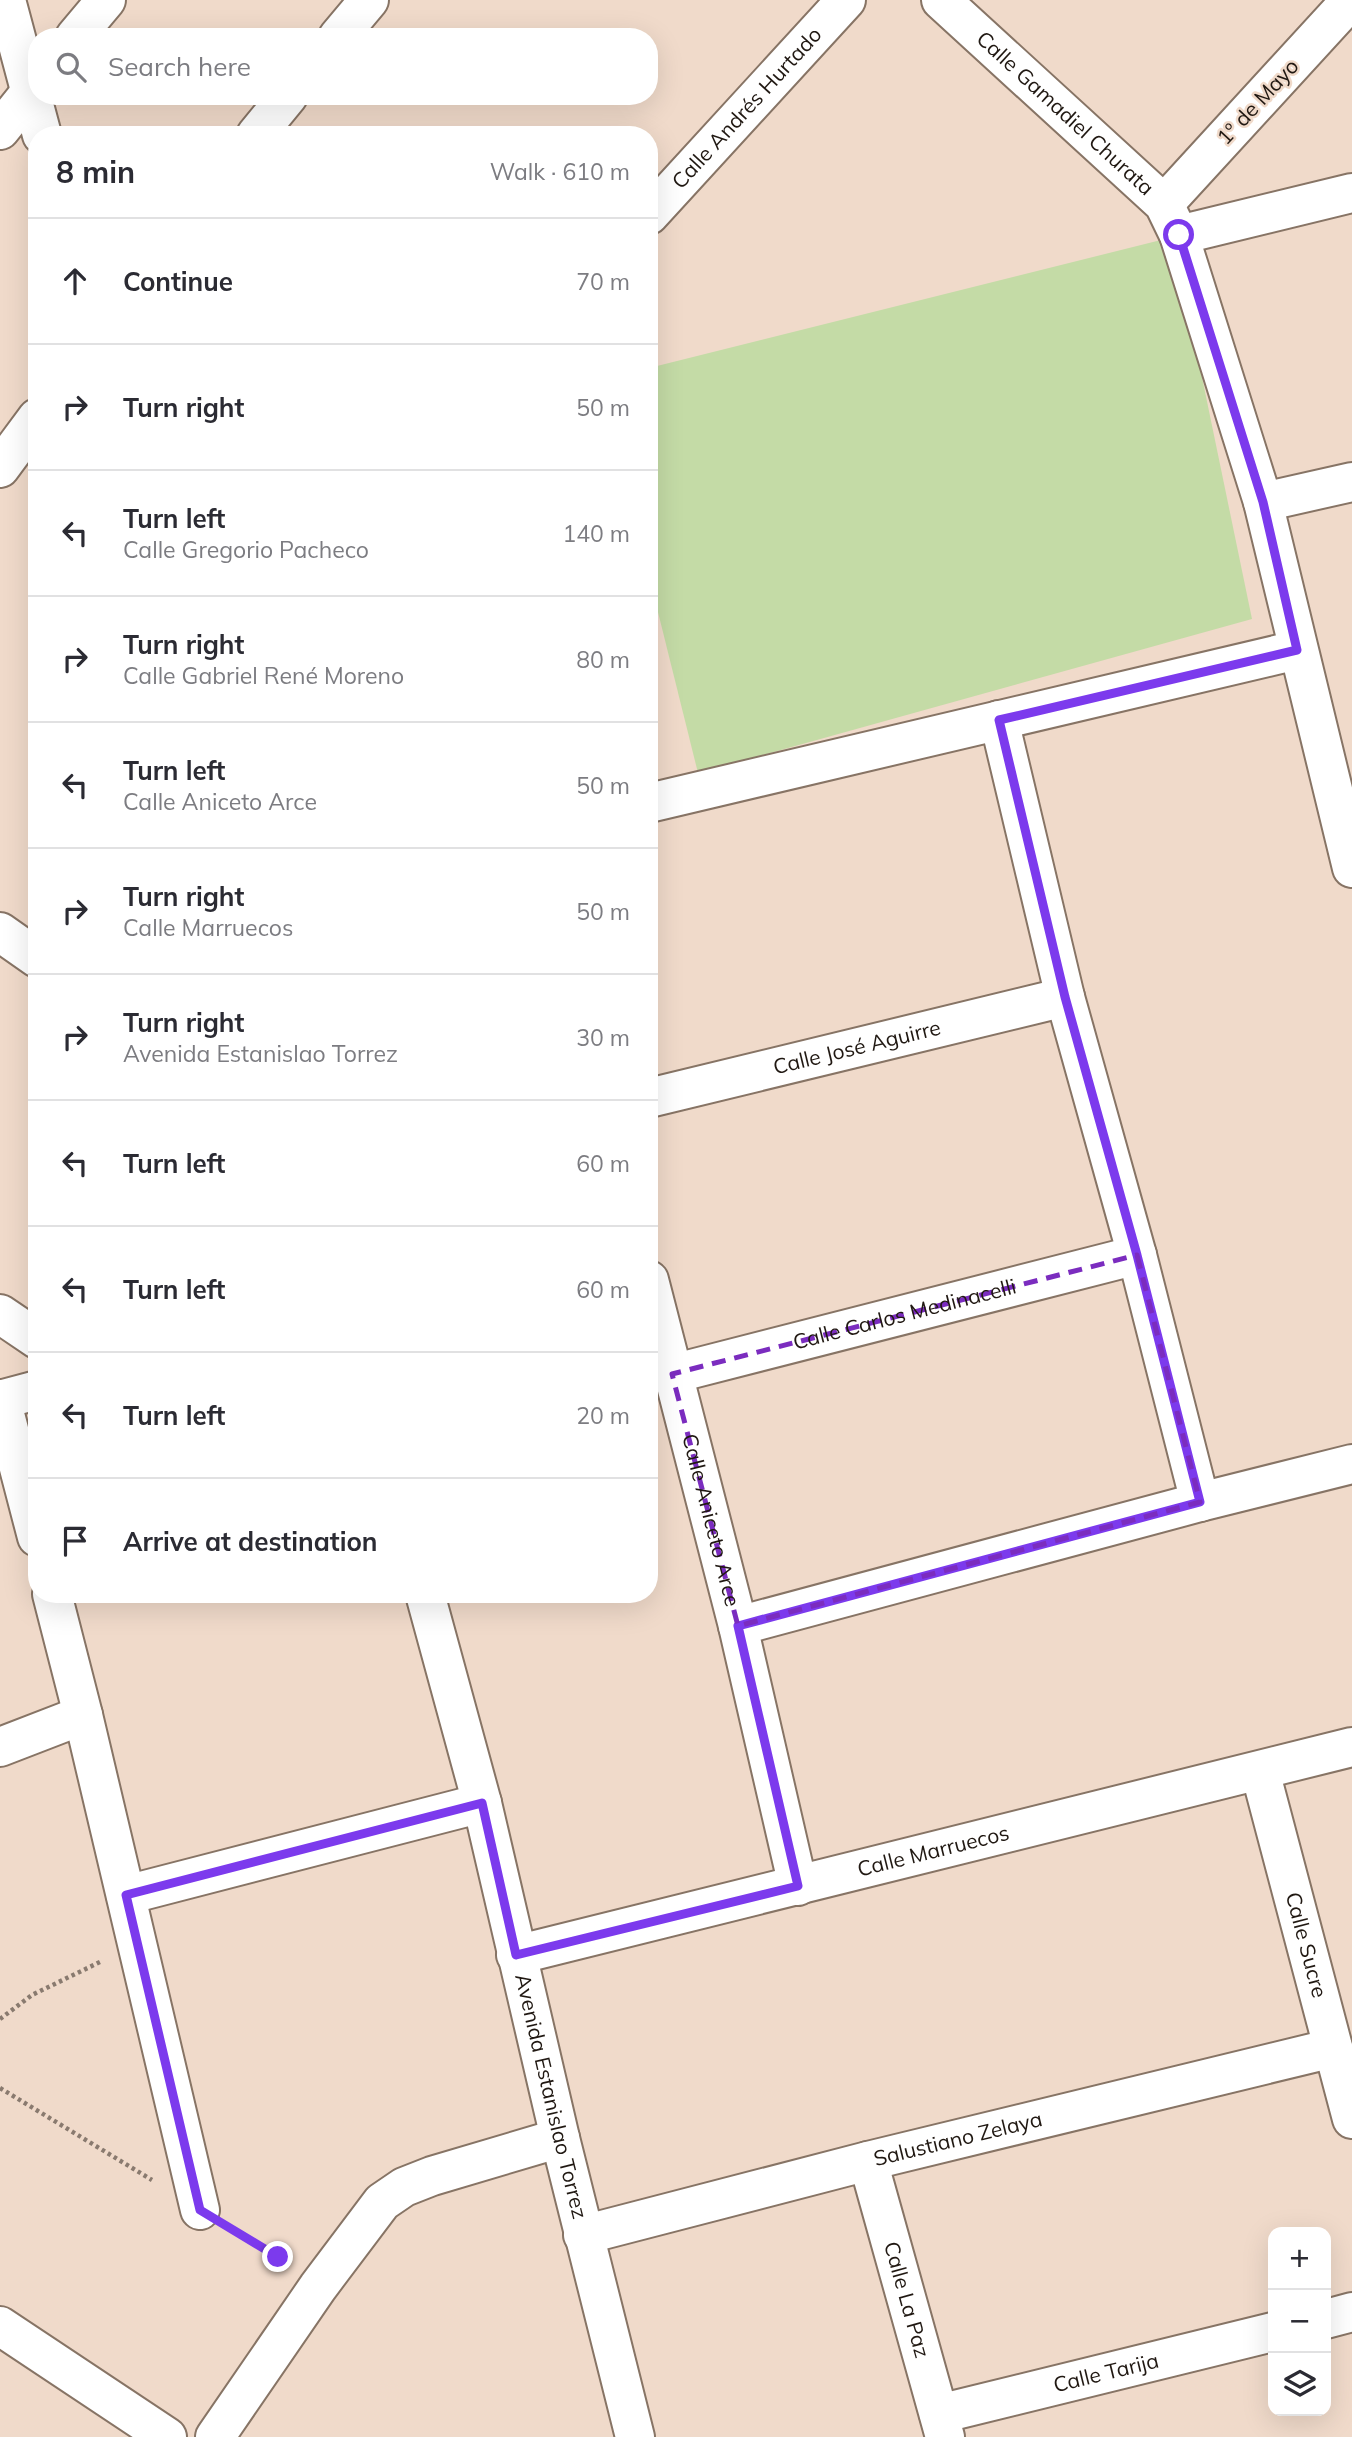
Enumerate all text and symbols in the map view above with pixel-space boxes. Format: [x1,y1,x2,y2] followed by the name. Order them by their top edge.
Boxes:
[666,21,827,194] street label: Calle Andrés Hurtado
[972,25,1160,200] street label: Calle Gamadiel Churata
[28,28,658,105] search box
[52,48,90,86] icon: search
[108,50,251,83] text: Search here
[1211,53,1304,150] street label: 1º de Mayo
[56,153,135,191] text: 8 min
[490,157,630,186] text: Walk · 610 m
[1163,219,1194,250] route start
[56,262,94,300] icon: ahead
[123,265,233,298] text: Continue
[576,267,630,296] text: 70 m
[56,388,94,426] icon: right
[123,391,244,424] text: Turn right
[576,393,630,422] text: 50 m
[123,502,225,535] text: Turn left
[56,514,94,552] icon: left
[562,519,630,548] text: 140 m
[123,535,369,564] text: Calle Gregorio Pacheco
[123,628,244,661] text: Turn right
[56,640,94,678] icon: right
[576,645,630,674] text: 80 m
[123,661,404,690] text: Calle Gabriel René Moreno
[123,754,225,787] text: Turn left
[56,766,94,804] icon: left
[576,771,630,800] text: 50 m
[123,787,317,816] text: Calle Aniceto Arce
[123,880,244,913] text: Turn right
[56,892,94,930] icon: right
[576,897,630,926] text: 50 m
[123,913,293,942] text: Calle Marruecos
[123,1006,244,1039] text: Turn right
[770,1014,943,1079] street label: Calle José Aguirre
[56,1018,94,1056] icon: right
[576,1023,630,1052] text: 30 m
[123,1039,398,1068] text: Avenida Estanislao Torrez
[56,1144,94,1182] icon: left
[123,1147,225,1180] text: Turn left
[576,1149,630,1178] text: 60 m
[56,1270,94,1308] icon: left
[123,1273,225,1306] text: Turn left
[790,1273,1019,1355] street label: Calle Carlos Medinacelli
[576,1275,630,1304] text: 60 m
[56,1396,94,1434] icon: left
[123,1399,225,1432] text: Turn left
[576,1401,630,1430] text: 20 m
[677,1431,746,1609] street label: Calle Aniceto Arce
[56,1522,94,1560] icon: arrive
[123,1525,378,1558] text: Arrive at destination
[854,1819,1012,1882] street label: Calle Marruecos
[1281,1889,1333,2000] street label: Calle Sucre
[510,1971,594,2221] street label: Avenida Estanislao Torrez
[871,2105,1045,2171] street label: Salustiano Zelaya
[1268,2227,1331,2416] map controls
[1268,2227,1331,2290] button: +
[879,2238,936,2361] street label: Calle La Paz
[262,2241,293,2272] route end
[1268,2290,1331,2353] button: −
[1051,2347,1161,2397] street label: Calle Tarija
[1268,2353,1331,2416] button: layers

